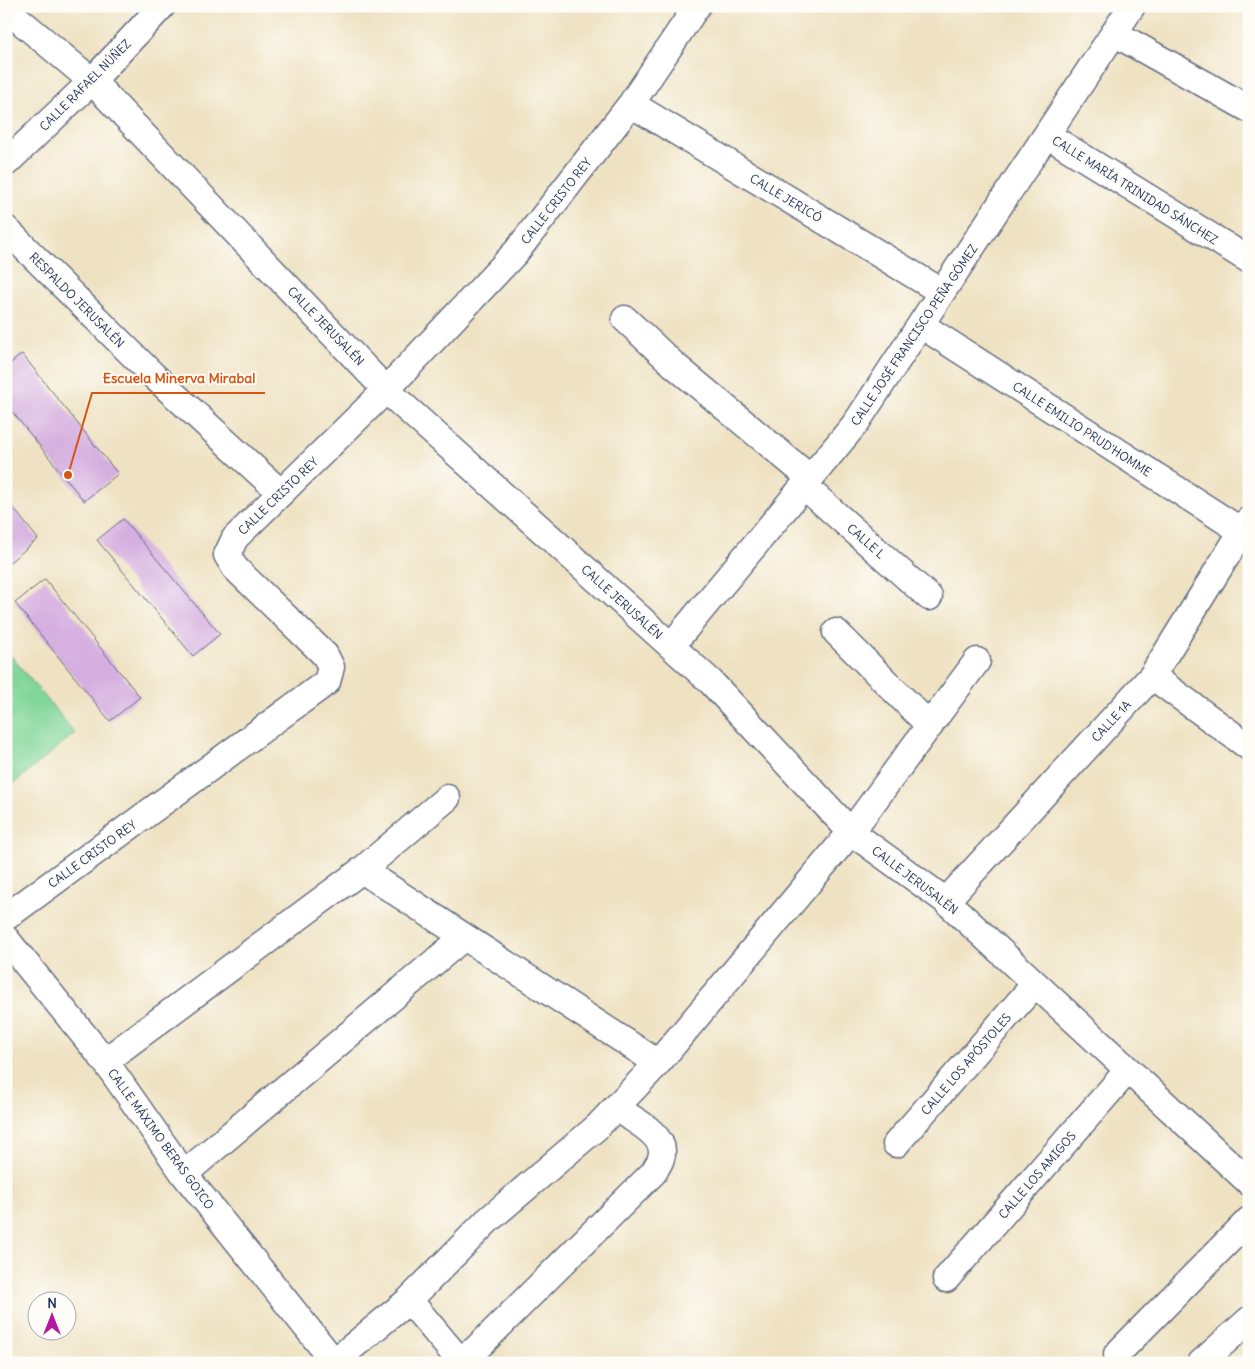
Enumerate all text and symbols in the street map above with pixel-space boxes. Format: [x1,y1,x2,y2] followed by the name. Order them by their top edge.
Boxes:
[36,36,134,134] street label: CALLE RAFAEL NÚÑEZ
[1049,133,1221,247] street label: CALLE MARÍA TRINIDAD SÁNCHEZ
[518,155,595,247] street label: CALLE CRISTO REY
[747,171,825,225] street label: CALLE JERICÓ
[848,241,981,429] street label: CALLE JOSÉ FRANCISCO PEÑA GÓMEZ
[26,249,128,351] street label: RESPALDO JERUSALÉN
[284,283,368,369] street label: CALLE JERUSALÉN
[92,364,265,393] callout: Escuela Minerva Mirabal
[103,369,255,387] text: Escuela Minerva Mirabal
[1010,378,1154,480] street label: CALLE EMILIO PRUD'HOMME
[235,454,321,538] street label: CALLE CRISTO REY
[844,521,888,562] street label: CALLE L
[578,562,666,642] street label: CALLE JERUSALÉN
[1088,697,1134,745] street label: CALLE 1A
[45,817,139,891] street label: CALLE CRISTO REY
[869,843,961,917] street label: CALLE JERUSALÉN
[918,1010,1014,1118] street label: CALLE LOS APÓSTOLES
[105,1066,217,1212] street label: CALLE MÁXIMO BERAS GOICO
[995,1128,1079,1222] street label: CALLE LOS AMIGOS
[28,1292,78,1342] north arrow
[47,1294,57,1312] text: N

